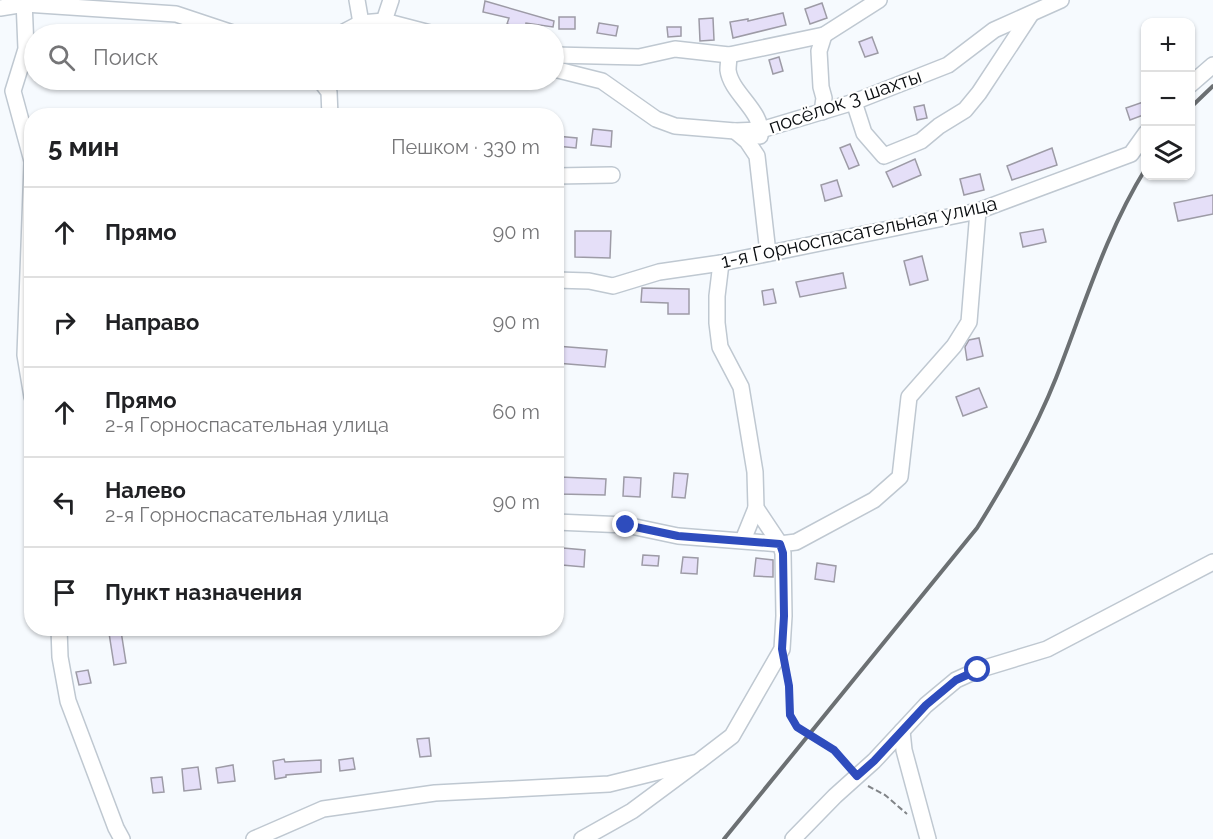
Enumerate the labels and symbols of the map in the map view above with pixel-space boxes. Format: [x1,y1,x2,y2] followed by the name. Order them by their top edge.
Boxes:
[765,64,925,138] street label: посёлок 3 шахты
[719,191,999,273] street label: 1-я Горноспасательная улица
[612,511,638,537] route end
[964,656,990,682] route start

